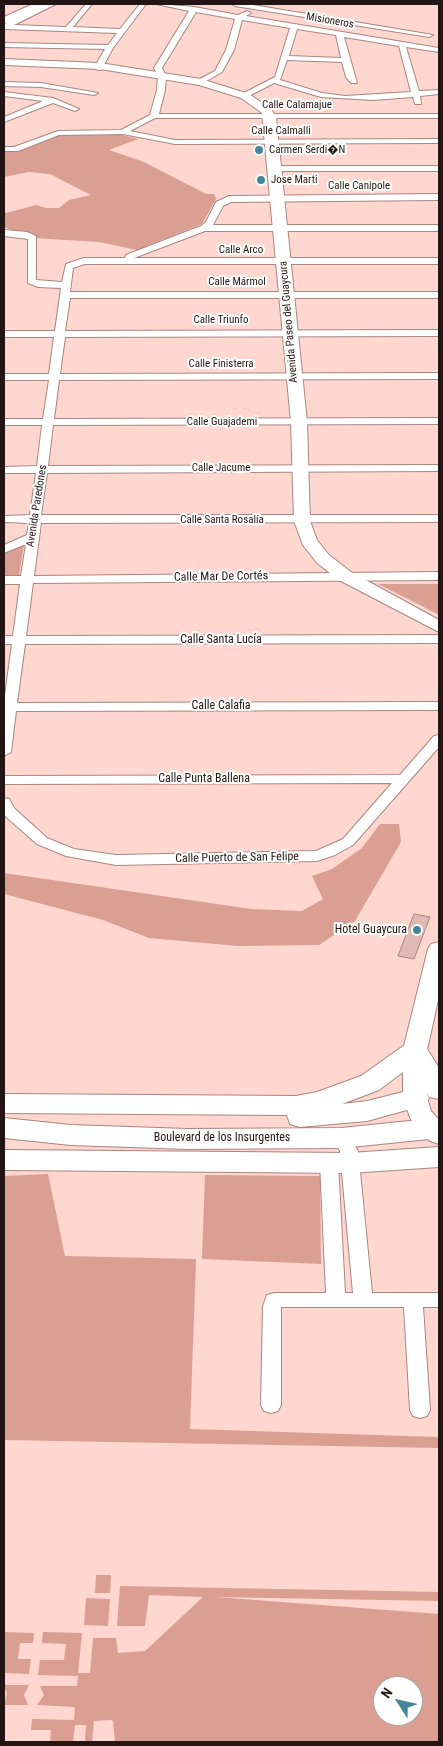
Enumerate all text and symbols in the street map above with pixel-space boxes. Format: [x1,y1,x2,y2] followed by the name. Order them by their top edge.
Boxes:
[305,10,355,32] street label: Misioneros
[262,98,332,112] street label: Calle Calamajue
[251,124,311,138] street label: Calle Calmalli
[269,143,345,157] place label: Carmen Serdi�N
[253,144,265,156] marker: Carmen Serdi�N
[271,173,318,187] place label: Jose Marti
[255,174,267,186] marker: Jose Marti
[328,179,390,193] street label: Calle Canipole
[219,243,263,257] street label: Calle Arco
[277,260,301,384] street label: Avenida Paseo del Guaycura
[208,275,266,289] street label: Calle Mármol
[193,313,249,327] street label: Calle Triunfo
[188,357,254,371] street label: Calle Finisterra
[187,415,257,429] street label: Calle Guajademi
[192,461,250,475] street label: Calle Jacume
[24,464,50,548] street label: Avenida Paredones
[180,513,264,527] street label: Calle Santa Rosalía
[174,569,268,585] street label: Calle Mar De Cortés
[180,633,262,647] street label: Calle Santa Lucía
[191,699,251,713] street label: Calle Calafia
[158,772,250,786] street label: Calle Punta Ballena
[175,850,299,866] street label: Calle Puerto de San Felipe
[335,923,407,937] place label: Hotel Guaycura
[411,924,423,936] marker: Hotel Guaycura
[154,1131,290,1145] street label: Boulevard de los Insurgentes
[373,1676,423,1726] north arrow
[378,1685,396,1701] text: N

